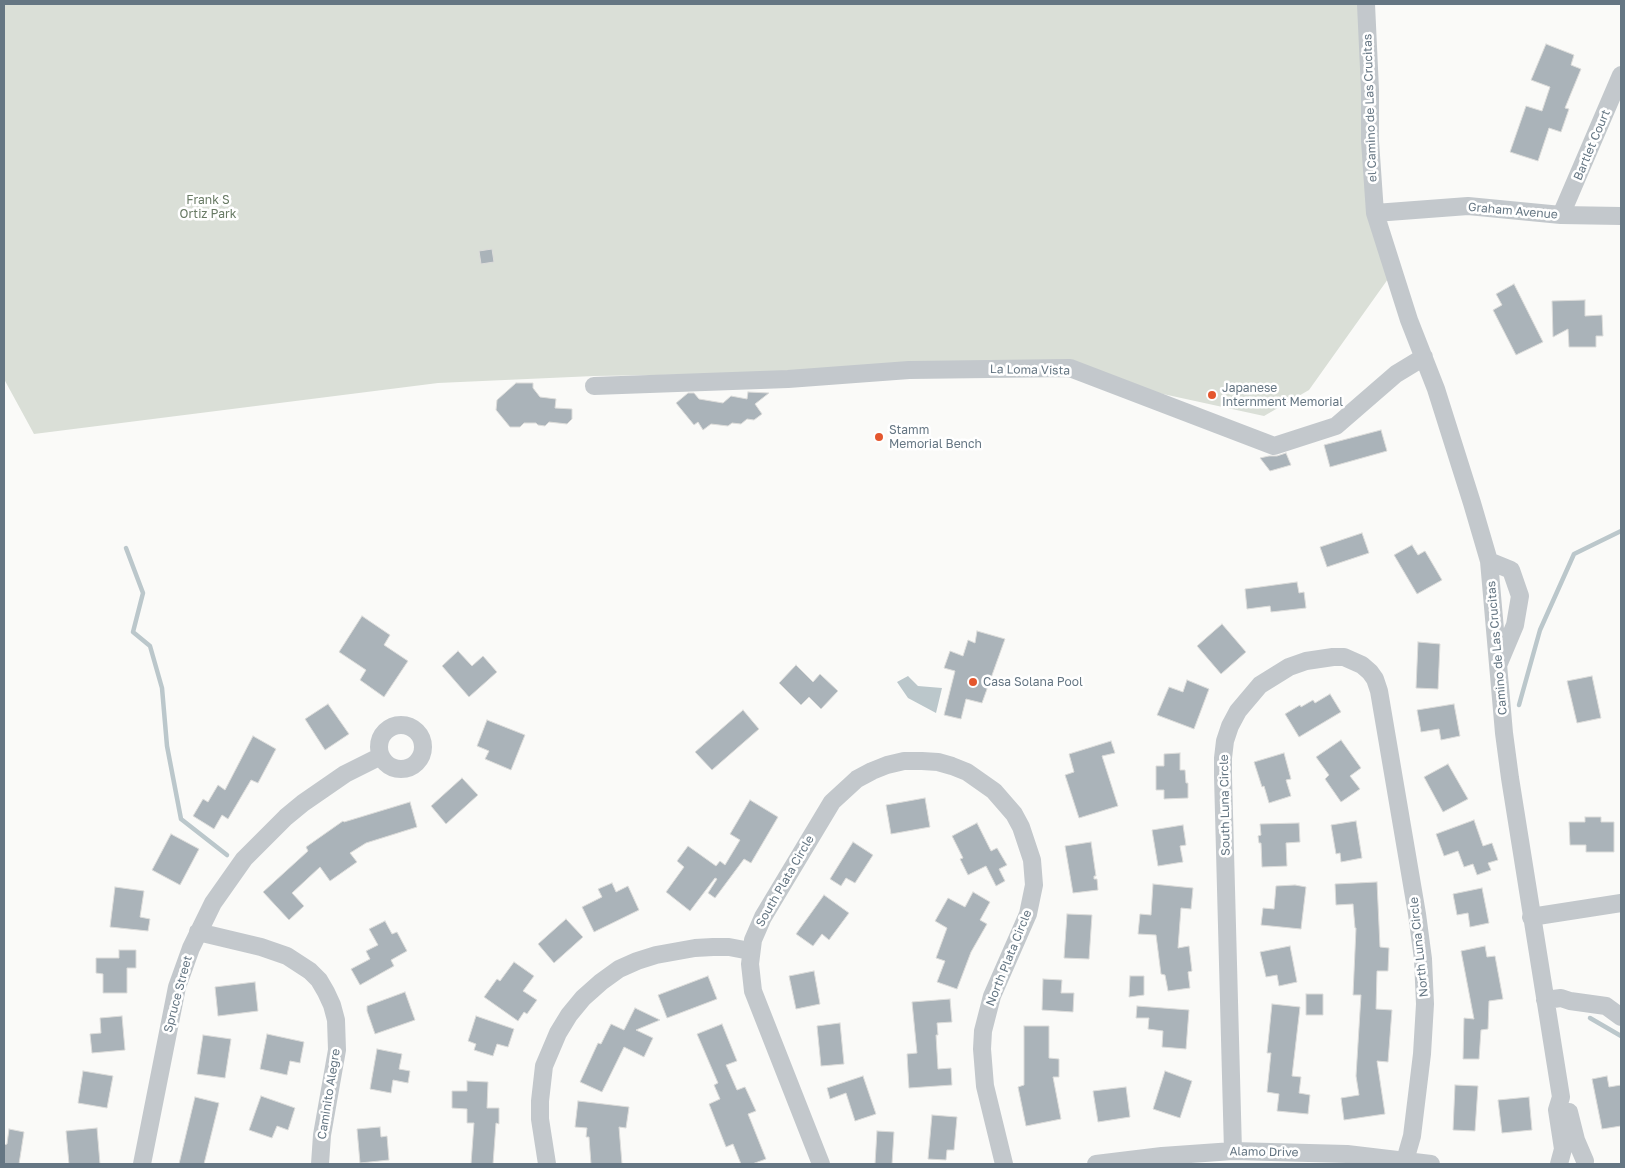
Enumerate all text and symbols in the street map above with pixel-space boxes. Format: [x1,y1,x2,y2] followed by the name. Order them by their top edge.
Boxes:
[1360,34,1380,182] street label: el Camino de Las Crucitas
[1571,108,1613,182] street label: Bartlet Court
[180,193,236,221] park label: Frank S Ortiz Park
[1468,200,1558,222] street label: Graham Avenue
[990,362,1070,378] street label: La Loma Vista
[1222,381,1343,409] place label: Japanese Internment Memorial
[1206,389,1218,401] marker: Japanese Internment Memorial
[889,423,982,451] place label: Stamm Memorial Bench
[873,431,885,443] marker: Stamm Memorial Bench
[1484,580,1510,716] street label: Camino de Las Crucitas
[983,675,1083,689] place label: Casa Solana Pool
[967,676,979,688] marker: Casa Solana Pool
[1217,754,1233,856] street label: South Luna Circle
[753,833,817,929] street label: South Plata Circle
[1407,896,1431,998] street label: North Luna Circle
[983,908,1035,1008] street label: North Plata Circle
[161,954,195,1034] street label: Spruce Street
[315,1048,343,1140] street label: Caminito Alegre
[1229,1144,1299,1160] street label: Alamo Drive

